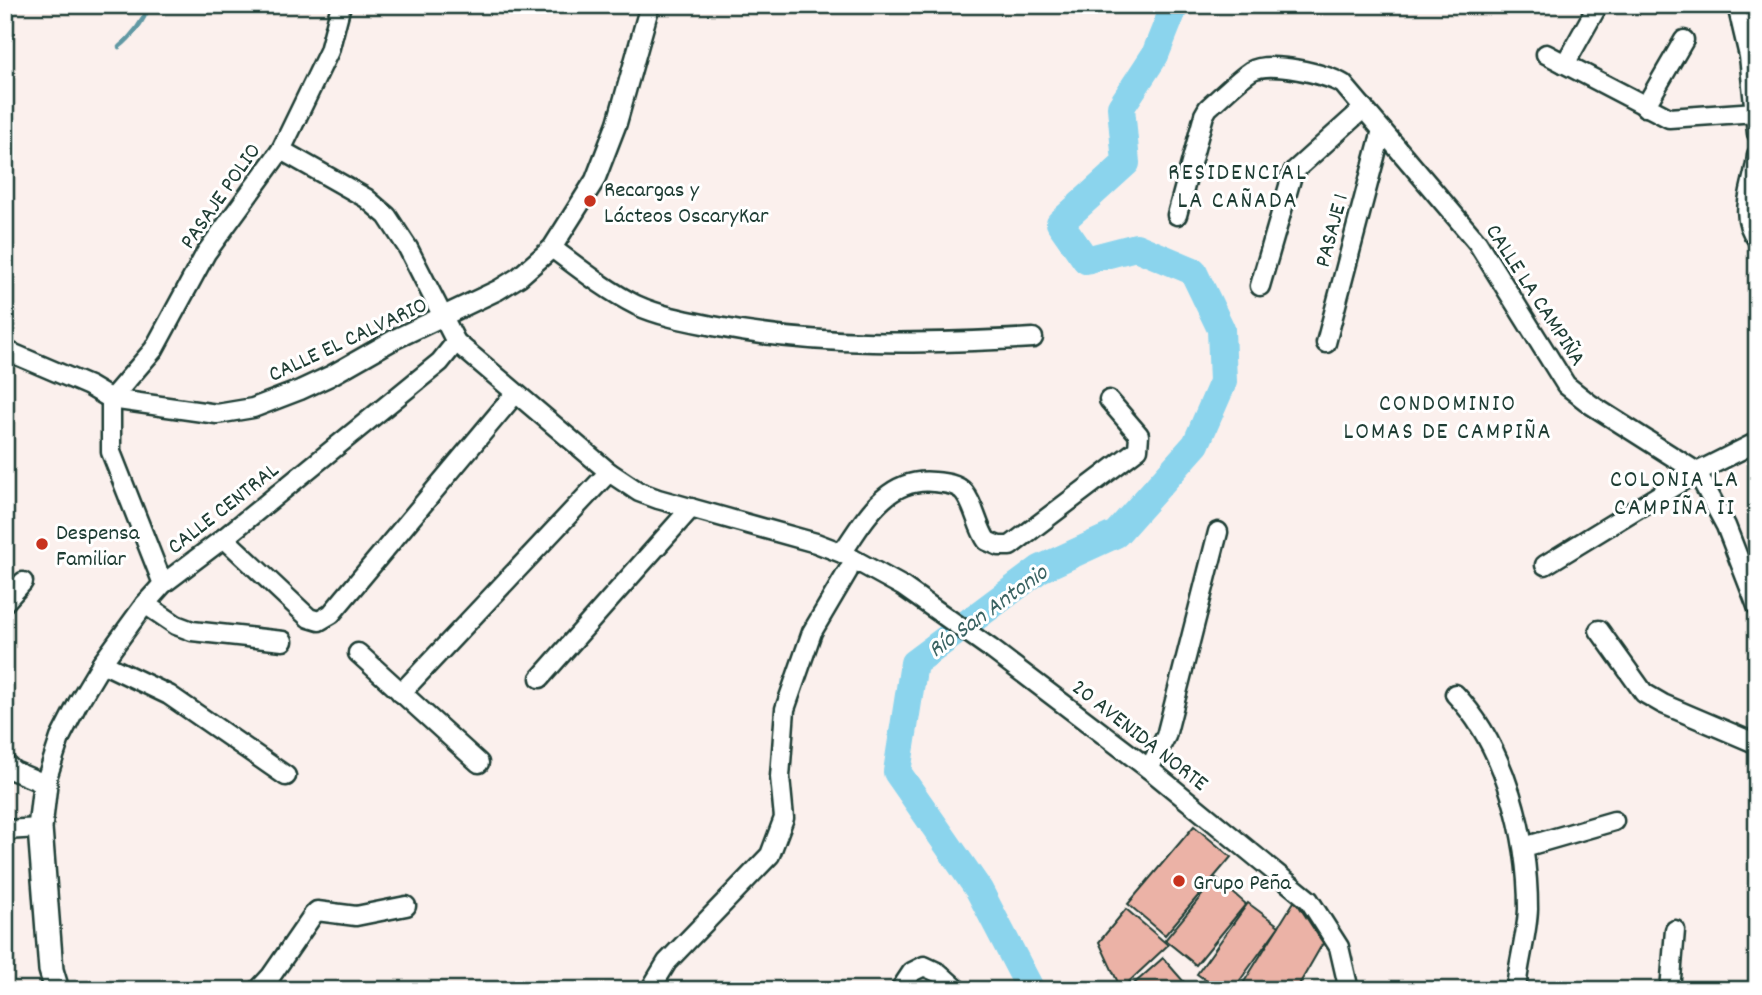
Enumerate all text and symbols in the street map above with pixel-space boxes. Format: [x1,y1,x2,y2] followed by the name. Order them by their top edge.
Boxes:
[173,137,271,257] street label: PASAJE POLIO
[1168,157,1308,219] district label: RESIDENCIAL LA CAÑADA
[604,175,769,234] place label: Recargas y Lácteos OscaryKar
[1308,190,1359,271] street label: PASAJE 1
[582,193,598,209] marker: Recargas y Lácteos OscaryKar
[1476,218,1593,374] street label: CALLE LA CAMPIÑA
[264,290,433,392] street label: CALLE EL CALVARIO
[1343,388,1553,450] district label: CONDOMINIO LOMAS DE CAMPIÑA
[161,455,288,564] street label: CALLE CENTRAL
[1610,464,1740,526] district label: COLONIA LA CAMPIÑA II
[56,518,141,577] place label: Despensa Familiar
[34,536,50,552] marker: Despensa Familiar
[922,557,1057,667] water label: Río San Antonio
[1063,673,1215,801] street label: 20 AVENIDA NORTE
[1193,868,1292,901] place label: Grupo Peña
[1171,873,1187,889] marker: Grupo Peña

